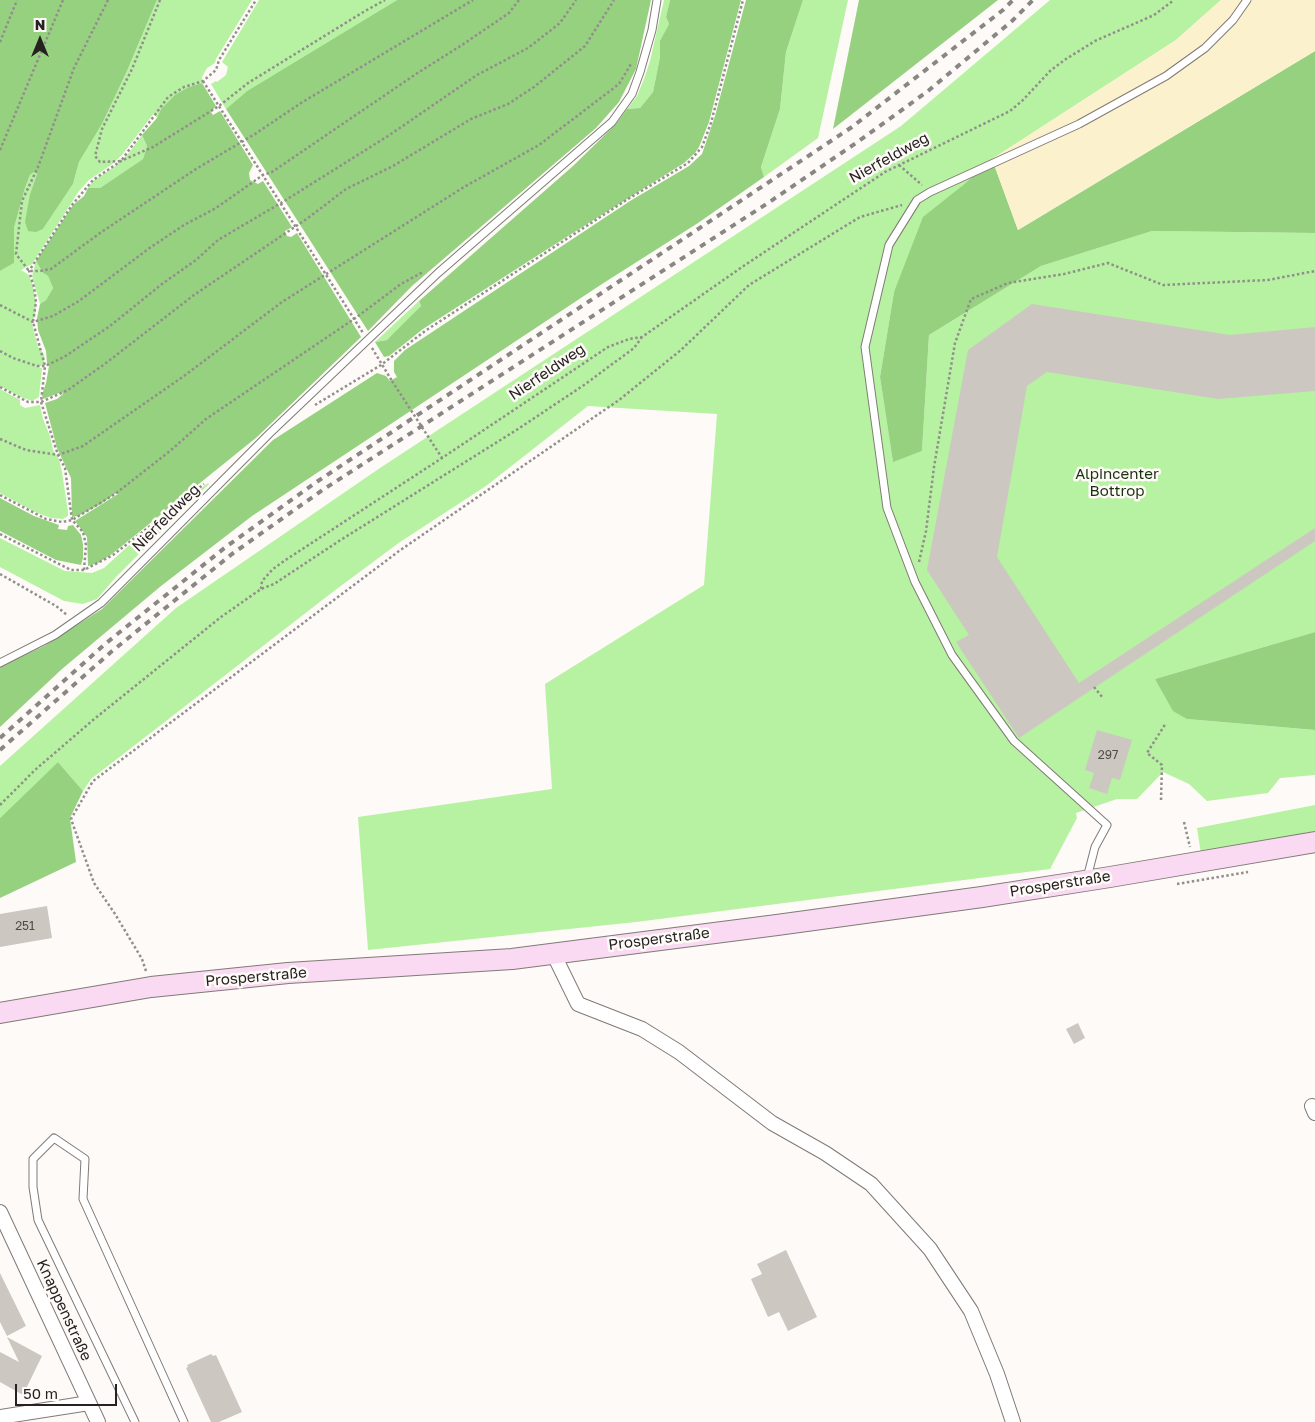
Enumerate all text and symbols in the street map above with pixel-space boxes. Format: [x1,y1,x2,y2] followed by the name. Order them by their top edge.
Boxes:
[15,15,65,65] north arrow
[35,16,45,33] text: N
[846,129,932,187] street label: Nierfeldweg
[505,340,589,404] street label: Nierfeldweg
[1075,465,1159,500] park label: Alpincenter Bottrop
[128,480,204,556] street label: Nierfeldweg
[1098,748,1118,762] house number: 297
[1008,867,1112,901] street label: Prosperstraße
[15,919,35,933] house number: 251
[607,924,711,954] street label: Prosperstraße
[205,964,307,990] street label: Prosperstraße
[33,1256,95,1364] street label: Knappenstraße
[18,1374,120,1406] scale bar
[23,1384,58,1402] text: 50 m

